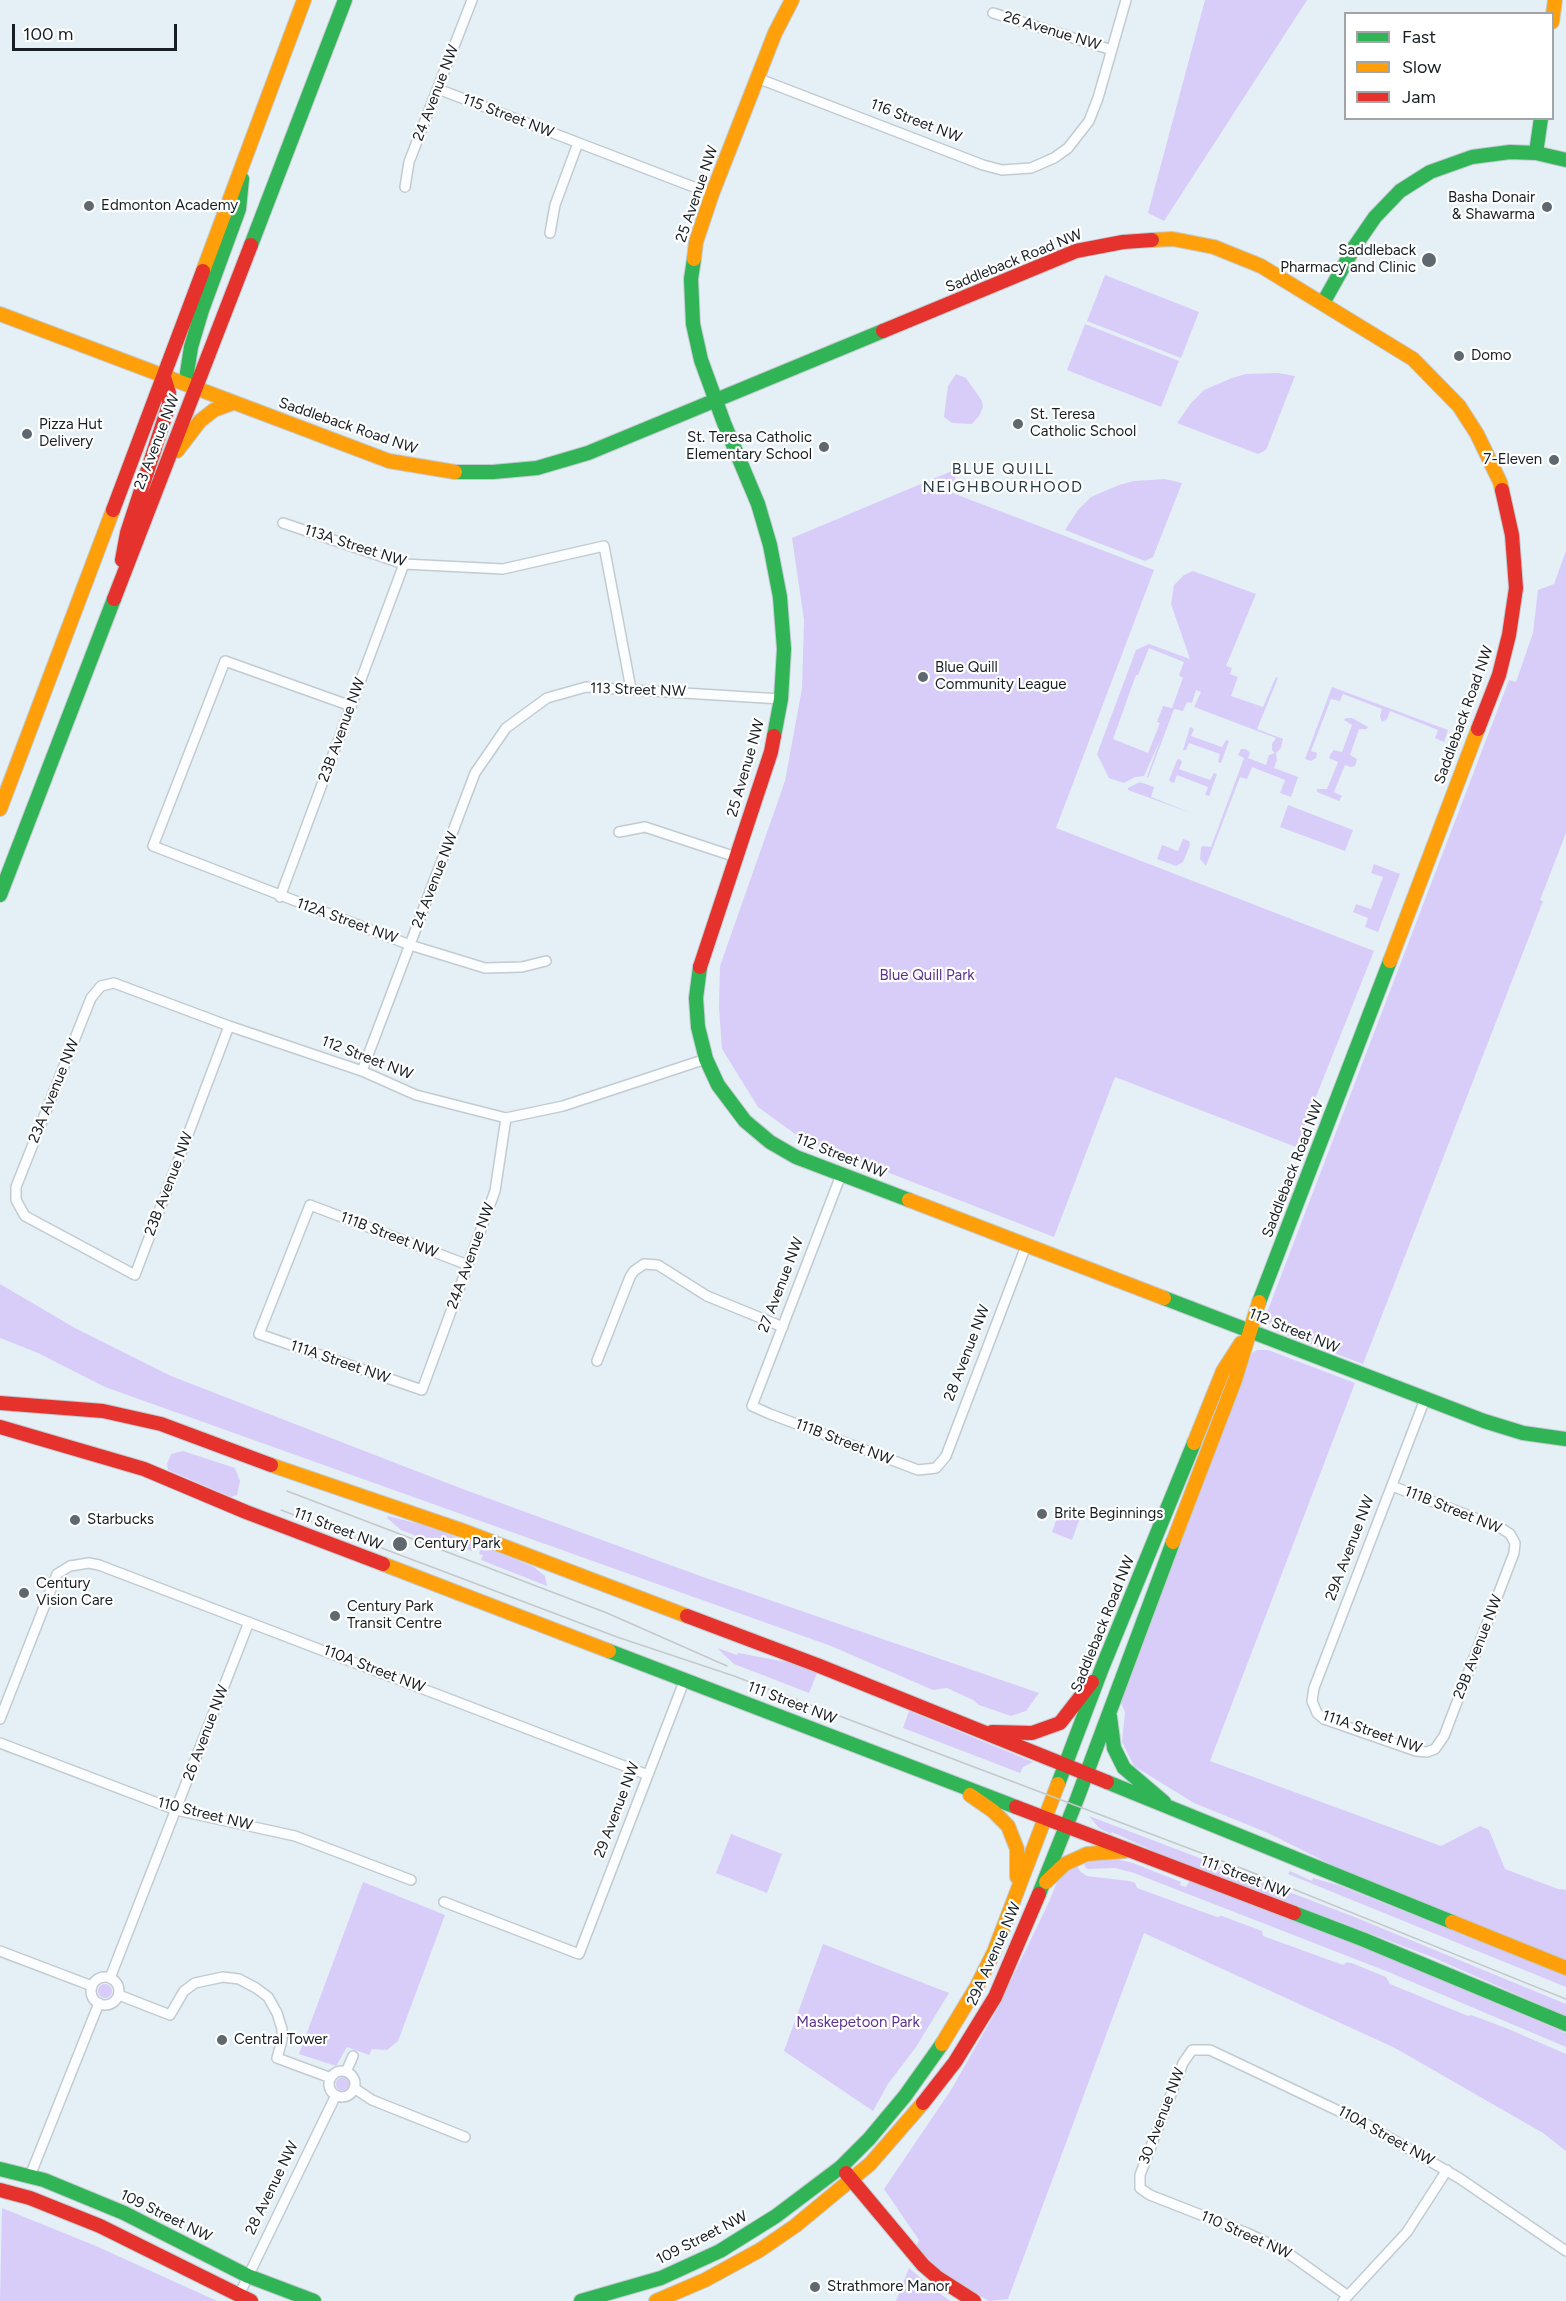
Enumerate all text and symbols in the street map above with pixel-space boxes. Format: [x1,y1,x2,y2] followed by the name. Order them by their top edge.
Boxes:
[1001,8,1103,54] street label: 26 Avenue NW
[15,12,180,50] scale bar
[1344,12,1554,120] legend
[23,23,73,45] text: 100 m
[1402,26,1436,48] text: Fast
[409,42,463,144] street label: 24 Avenue NW
[1402,56,1441,78] text: Slow
[1402,86,1436,108] text: Jam
[460,90,556,142] street label: 115 Street NW
[868,95,964,147] street label: 116 Street NW
[672,143,722,245] street label: 25 Avenue NW
[1448,189,1535,224] place label: Basha Donair & Shawarma
[101,197,238,215] place label: Edmonton Academy
[82,199,96,213] marker: Edmonton Academy
[1540,200,1554,214] marker: Basha Donair & Shawarma
[943,225,1085,297] street label: Saddleback Road NW
[1280,242,1416,277] place label: Saddleback Pharmacy and Clinic
[1420,251,1438,269] marker: Saddleback Pharmacy and Clinic
[1471,347,1511,365] place label: Domo
[1452,349,1466,363] marker: Domo
[131,392,183,492] street label: 23 Avenue NW
[276,394,420,458] street label: Saddleback Road NW
[1030,406,1136,441] place label: St. Teresa Catholic School
[39,416,103,451] place label: Pizza Hut Delivery
[1011,417,1025,431] marker: St. Teresa Catholic School
[20,427,34,441] marker: Pizza Hut Delivery
[686,429,812,464] place label: St. Teresa Catholic Elementary School
[817,440,831,454] marker: St. Teresa Catholic Elementary School
[1483,451,1542,469] place label: 7-Eleven
[1547,453,1561,467] marker: 7-Eleven
[922,459,1084,497] district label: BLUE QUILL NEIGHBOURHOOD
[302,521,408,571] street label: 113A Street NW
[1431,643,1497,787] street label: Saddleback Road NW
[935,659,1067,694] place label: Blue Quill Community League
[916,670,930,684] marker: Blue Quill Community League
[315,675,369,785] street label: 23B Avenue NW
[590,679,686,701] street label: 113 Street NW
[723,717,769,819] street label: 25 Avenue NW
[408,829,462,931] street label: 24 Avenue NW
[294,894,400,948] street label: 112A Street NW
[879,967,975,985] park label: Blue Quill Park
[319,1032,415,1084] street label: 112 Street NW
[25,1036,83,1146] street label: 23A Avenue NW
[1258,1098,1328,1240] street label: Saddleback Road NW
[141,1129,197,1239] street label: 23B Avenue NW
[793,1130,889,1182] street label: 112 Street NW
[443,1200,499,1312] street label: 24A Avenue NW
[338,1208,440,1262] street label: 111B Street NW
[755,1235,807,1335] street label: 27 Avenue NW
[940,1302,994,1404] street label: 28 Avenue NW
[1246,1305,1342,1357] street label: 112 Street NW
[288,1337,392,1387] street label: 111A Street NW
[793,1415,895,1469] street label: 111B Street NW
[1402,1482,1504,1538] street label: 111B Street NW
[1322,1493,1378,1603] street label: 29A Avenue NW
[291,1504,385,1554] street label: 111 Street NW
[1054,1505,1163,1523] place label: Brite Beginnings
[1035,1507,1049,1521] marker: Brite Beginnings
[87,1511,154,1529] place label: Starbucks
[68,1513,82,1527] marker: Starbucks
[391,1535,409,1553] marker: Century Park
[414,1535,501,1553] place label: Century Park
[1067,1553,1139,1695] street label: Saddleback Road NW
[36,1575,113,1610] place label: Century Vision Care
[17,1586,31,1600] marker: Century Vision Care
[1450,1592,1506,1702] street label: 29B Avenue NW
[347,1598,442,1633] place label: Century Park Transit Centre
[328,1609,342,1623] marker: Century Park Transit Centre
[321,1641,427,1697] street label: 110A Street NW
[745,1678,839,1728] street label: 111 Street NW
[179,1683,233,1783] street label: 26 Avenue NW
[1320,1707,1424,1757] street label: 111A Street NW
[590,1760,644,1860] street label: 29 Avenue NW
[156,1793,254,1835] street label: 110 Street NW
[1198,1852,1292,1902] street label: 111 Street NW
[963,1900,1025,2008] street label: 29A Avenue NW
[796,2014,920,2032] park label: Maskepetoon Park
[234,2031,327,2049] place label: Central Tower
[215,2033,229,2047] marker: Central Tower
[1135,2065,1189,2167] street label: 30 Avenue NW
[1335,2102,1437,2170] street label: 110A Street NW
[242,2138,302,2238] street label: 28 Avenue NW
[117,2186,215,2246] street label: 109 Street NW
[653,2207,751,2269] street label: 109 Street NW
[1198,2207,1294,2263] street label: 110 Street NW
[827,2278,950,2296] place label: Strathmore Manor
[808,2280,822,2294] marker: Strathmore Manor

